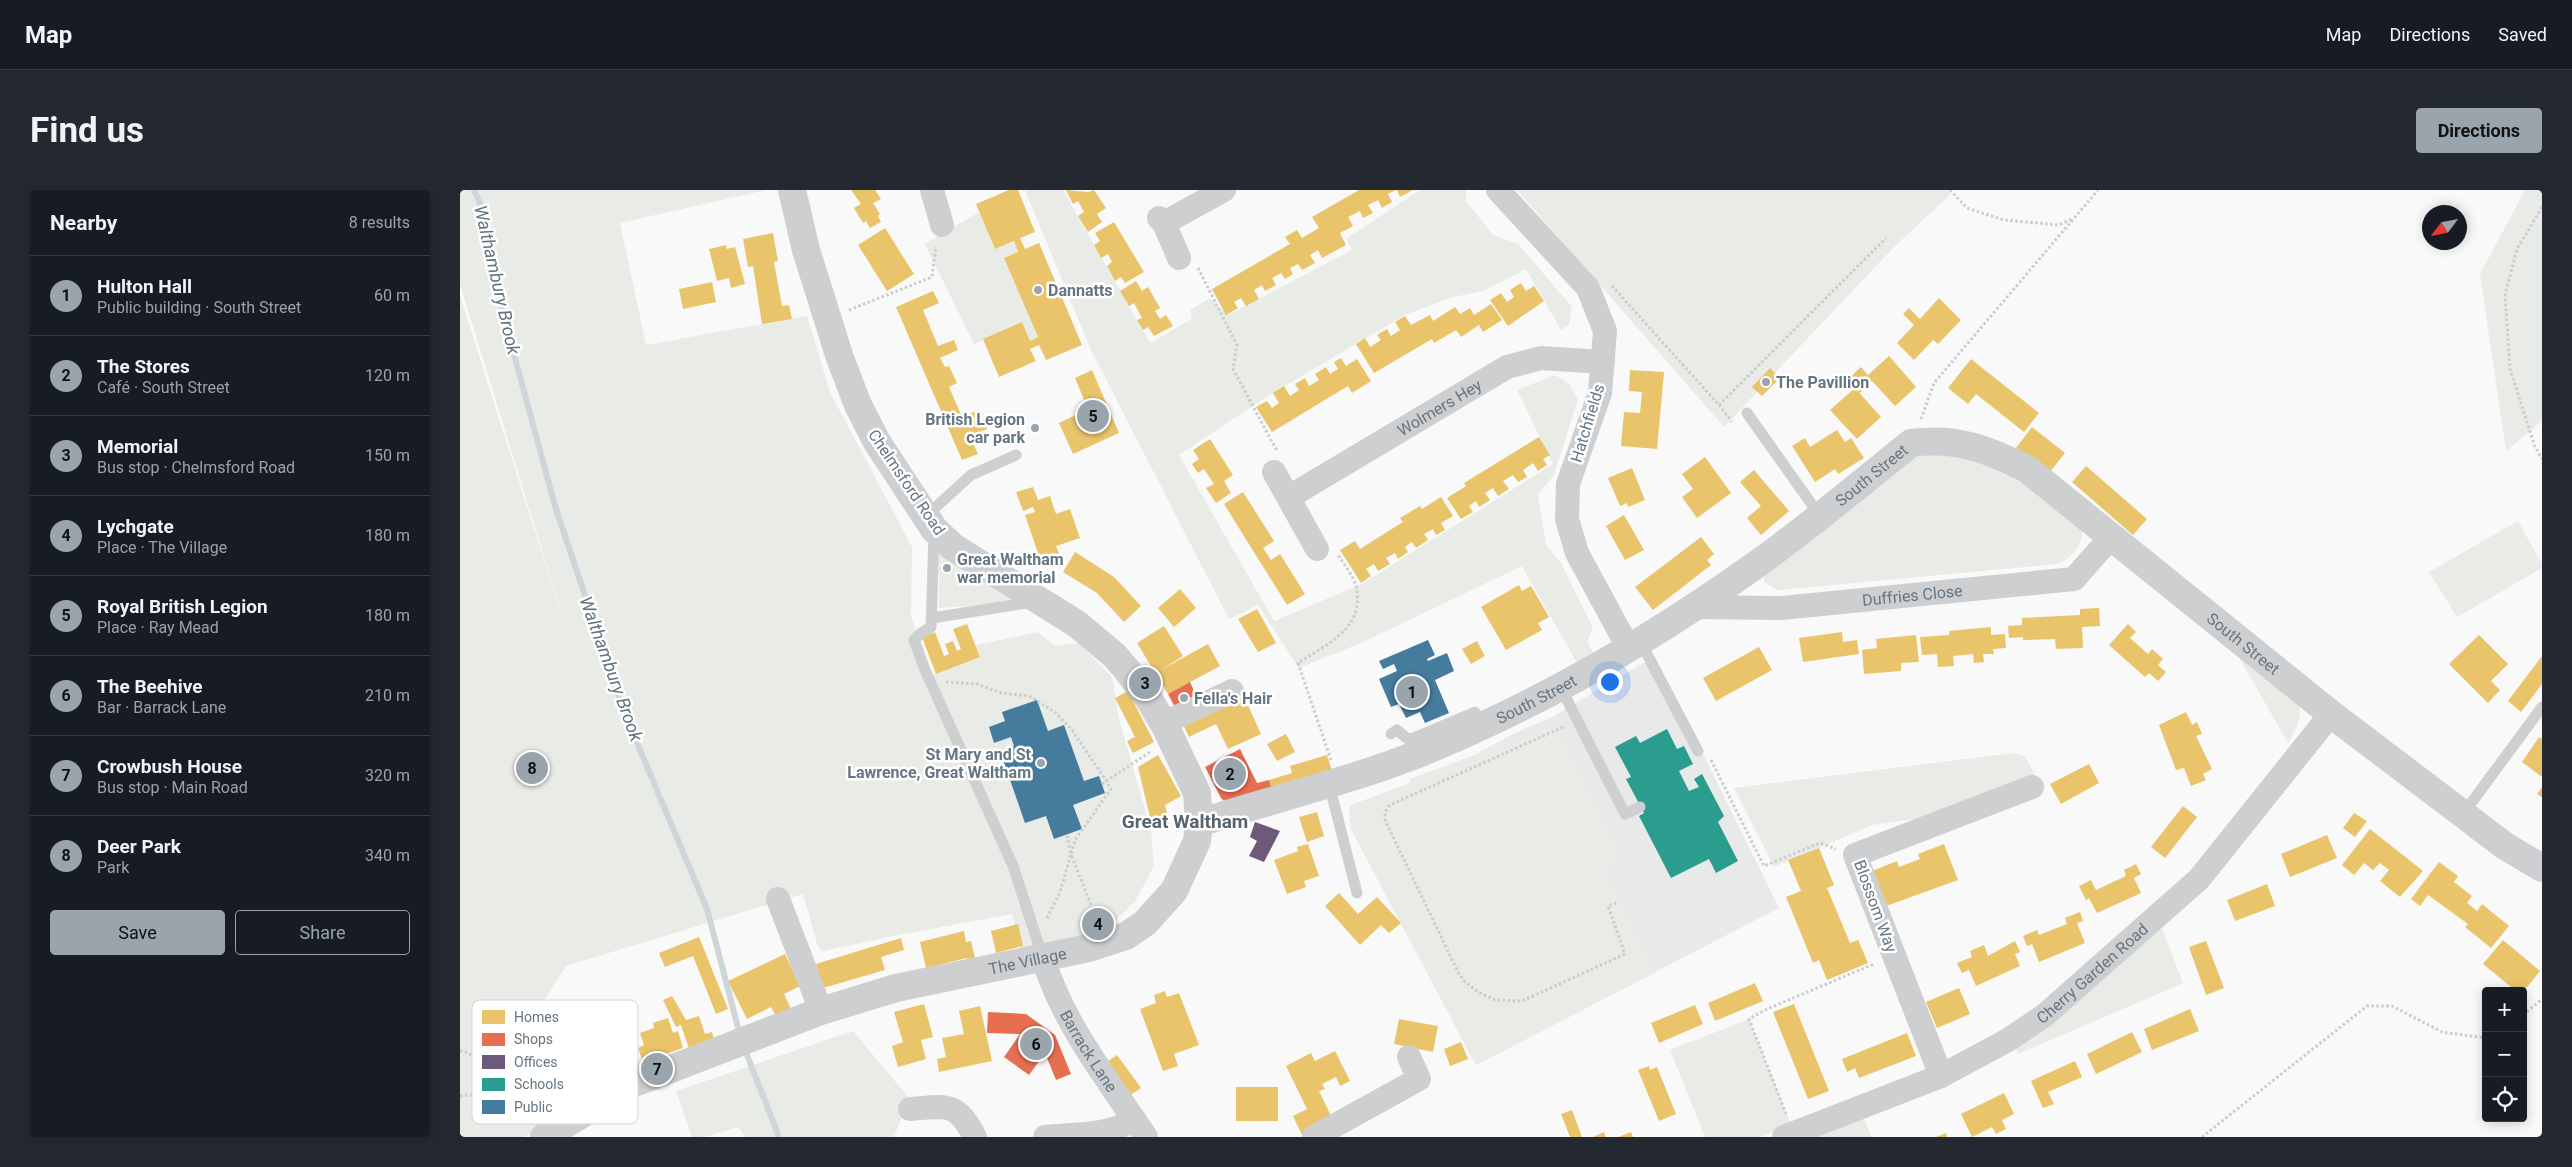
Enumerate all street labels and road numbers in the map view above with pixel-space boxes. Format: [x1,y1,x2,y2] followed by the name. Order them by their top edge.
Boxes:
[1394,375,1485,440] street label: Wolmers Hey
[1567,382,1608,465] street label: Hatchfields
[864,426,949,539] street label: Chelmsford Road
[1832,441,1912,510] street label: South Street
[1861,581,1963,610] street label: Duffries Close
[2203,609,2283,679] street label: South Street
[1493,671,1580,728] street label: South Street
[1850,857,1901,955] street label: Blossom Way
[2033,920,2152,1028] street label: Cherry Garden Road
[987,944,1068,979] street label: The Village
[1056,1007,1121,1096] street label: Barrack Lane

